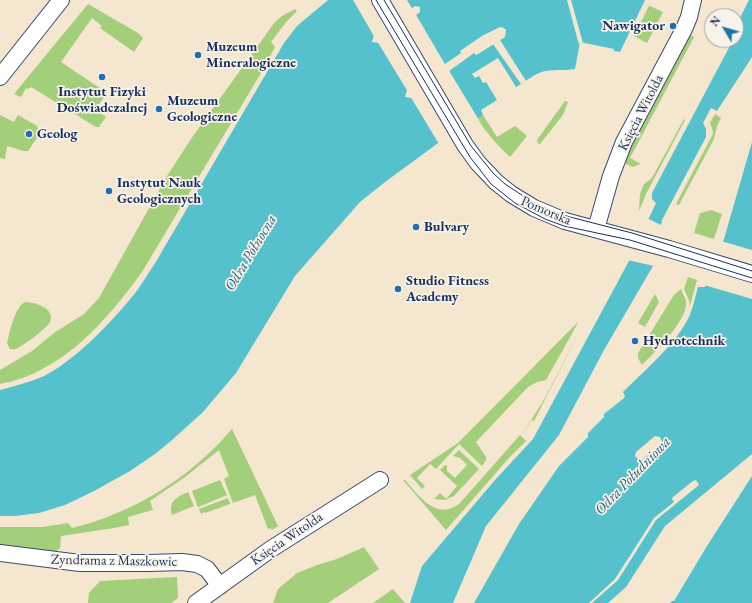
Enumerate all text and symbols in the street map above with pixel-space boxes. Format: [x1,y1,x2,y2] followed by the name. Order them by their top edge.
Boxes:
[704,8,744,48] north arrow
[707,13,724,29] text: N
[602,18,665,34] place label: Nawigator
[668,21,678,31] marker: Nawigator
[206,39,296,72] place label: Muzeum Mineralogiczne
[193,50,203,60] marker: Muzeum Mineralogiczne
[97,72,107,82] marker: Instytut Fizyki Doświadczalnej
[615,72,667,154] street label: Księcia Witolda
[57,84,147,116] place label: Instytut Fizyki Doświadczalnej
[167,93,237,126] place label: Muzeum Geologiczne
[154,104,164,114] marker: Muzeum Geologiczne
[37,126,78,142] place label: Geolog
[24,129,34,139] marker: Geolog
[117,175,201,208] place label: Instytut Nauk Geologicznych
[104,186,114,196] marker: Instytut Nauk Geologicznych
[518,193,574,229] street label: Pomorska
[221,212,281,294] water label: Odra Północna
[424,219,469,235] place label: Bulvary
[411,222,421,232] marker: Bulvary
[406,273,489,306] place label: Studio Fitness Academy
[393,284,403,294] marker: Studio Fitness Academy
[643,333,725,349] place label: Hydrotechnik
[630,336,640,346] marker: Hydrotechnik
[591,433,675,519] water label: Odra Południowa
[248,509,326,569] street label: Księcia Witolda
[51,551,177,571] street label: Zyndrama z Maszkowic

